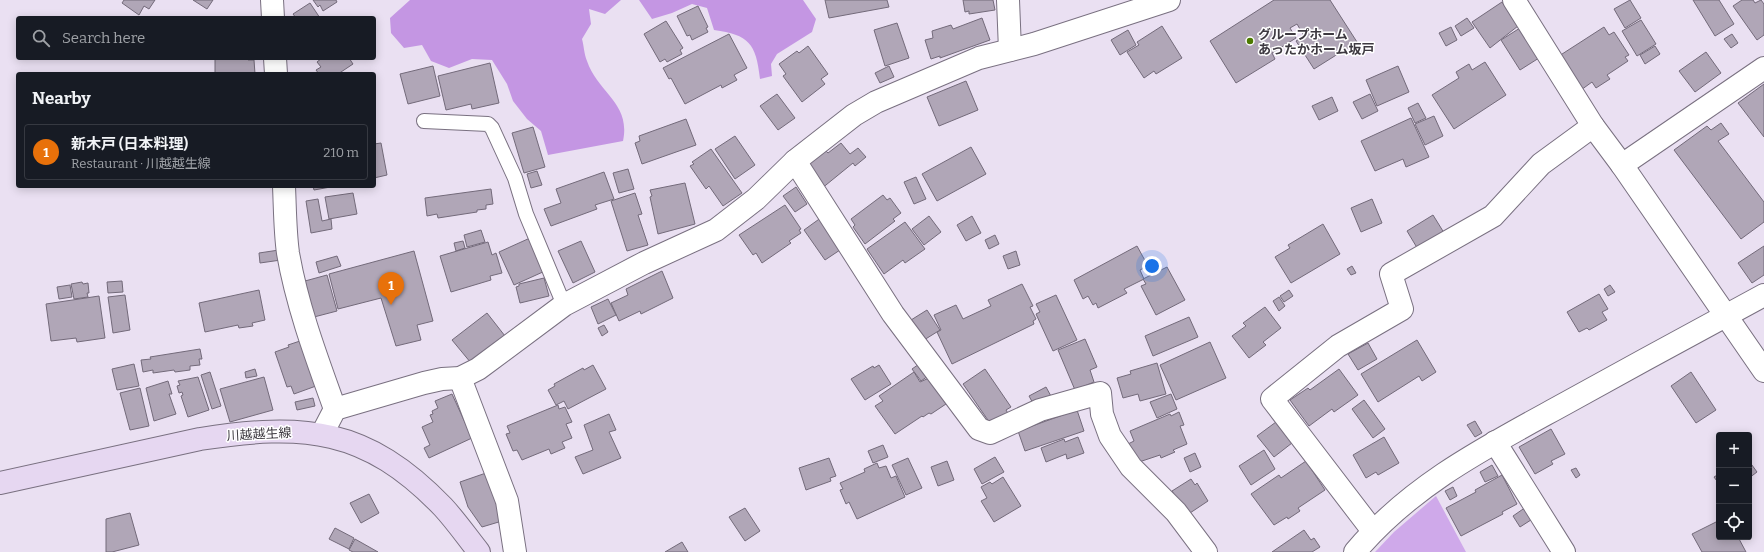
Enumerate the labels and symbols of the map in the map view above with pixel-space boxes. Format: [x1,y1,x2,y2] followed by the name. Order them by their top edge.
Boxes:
[1258,27,1375,57] place label: グループホーム あったかホーム坂戸
[1245,36,1255,46] marker: グループホーム あったかホーム坂戸
[1142,256,1162,276] your location
[378,272,404,305] pin: 1
[226,425,292,443] street label: 川越越生線

